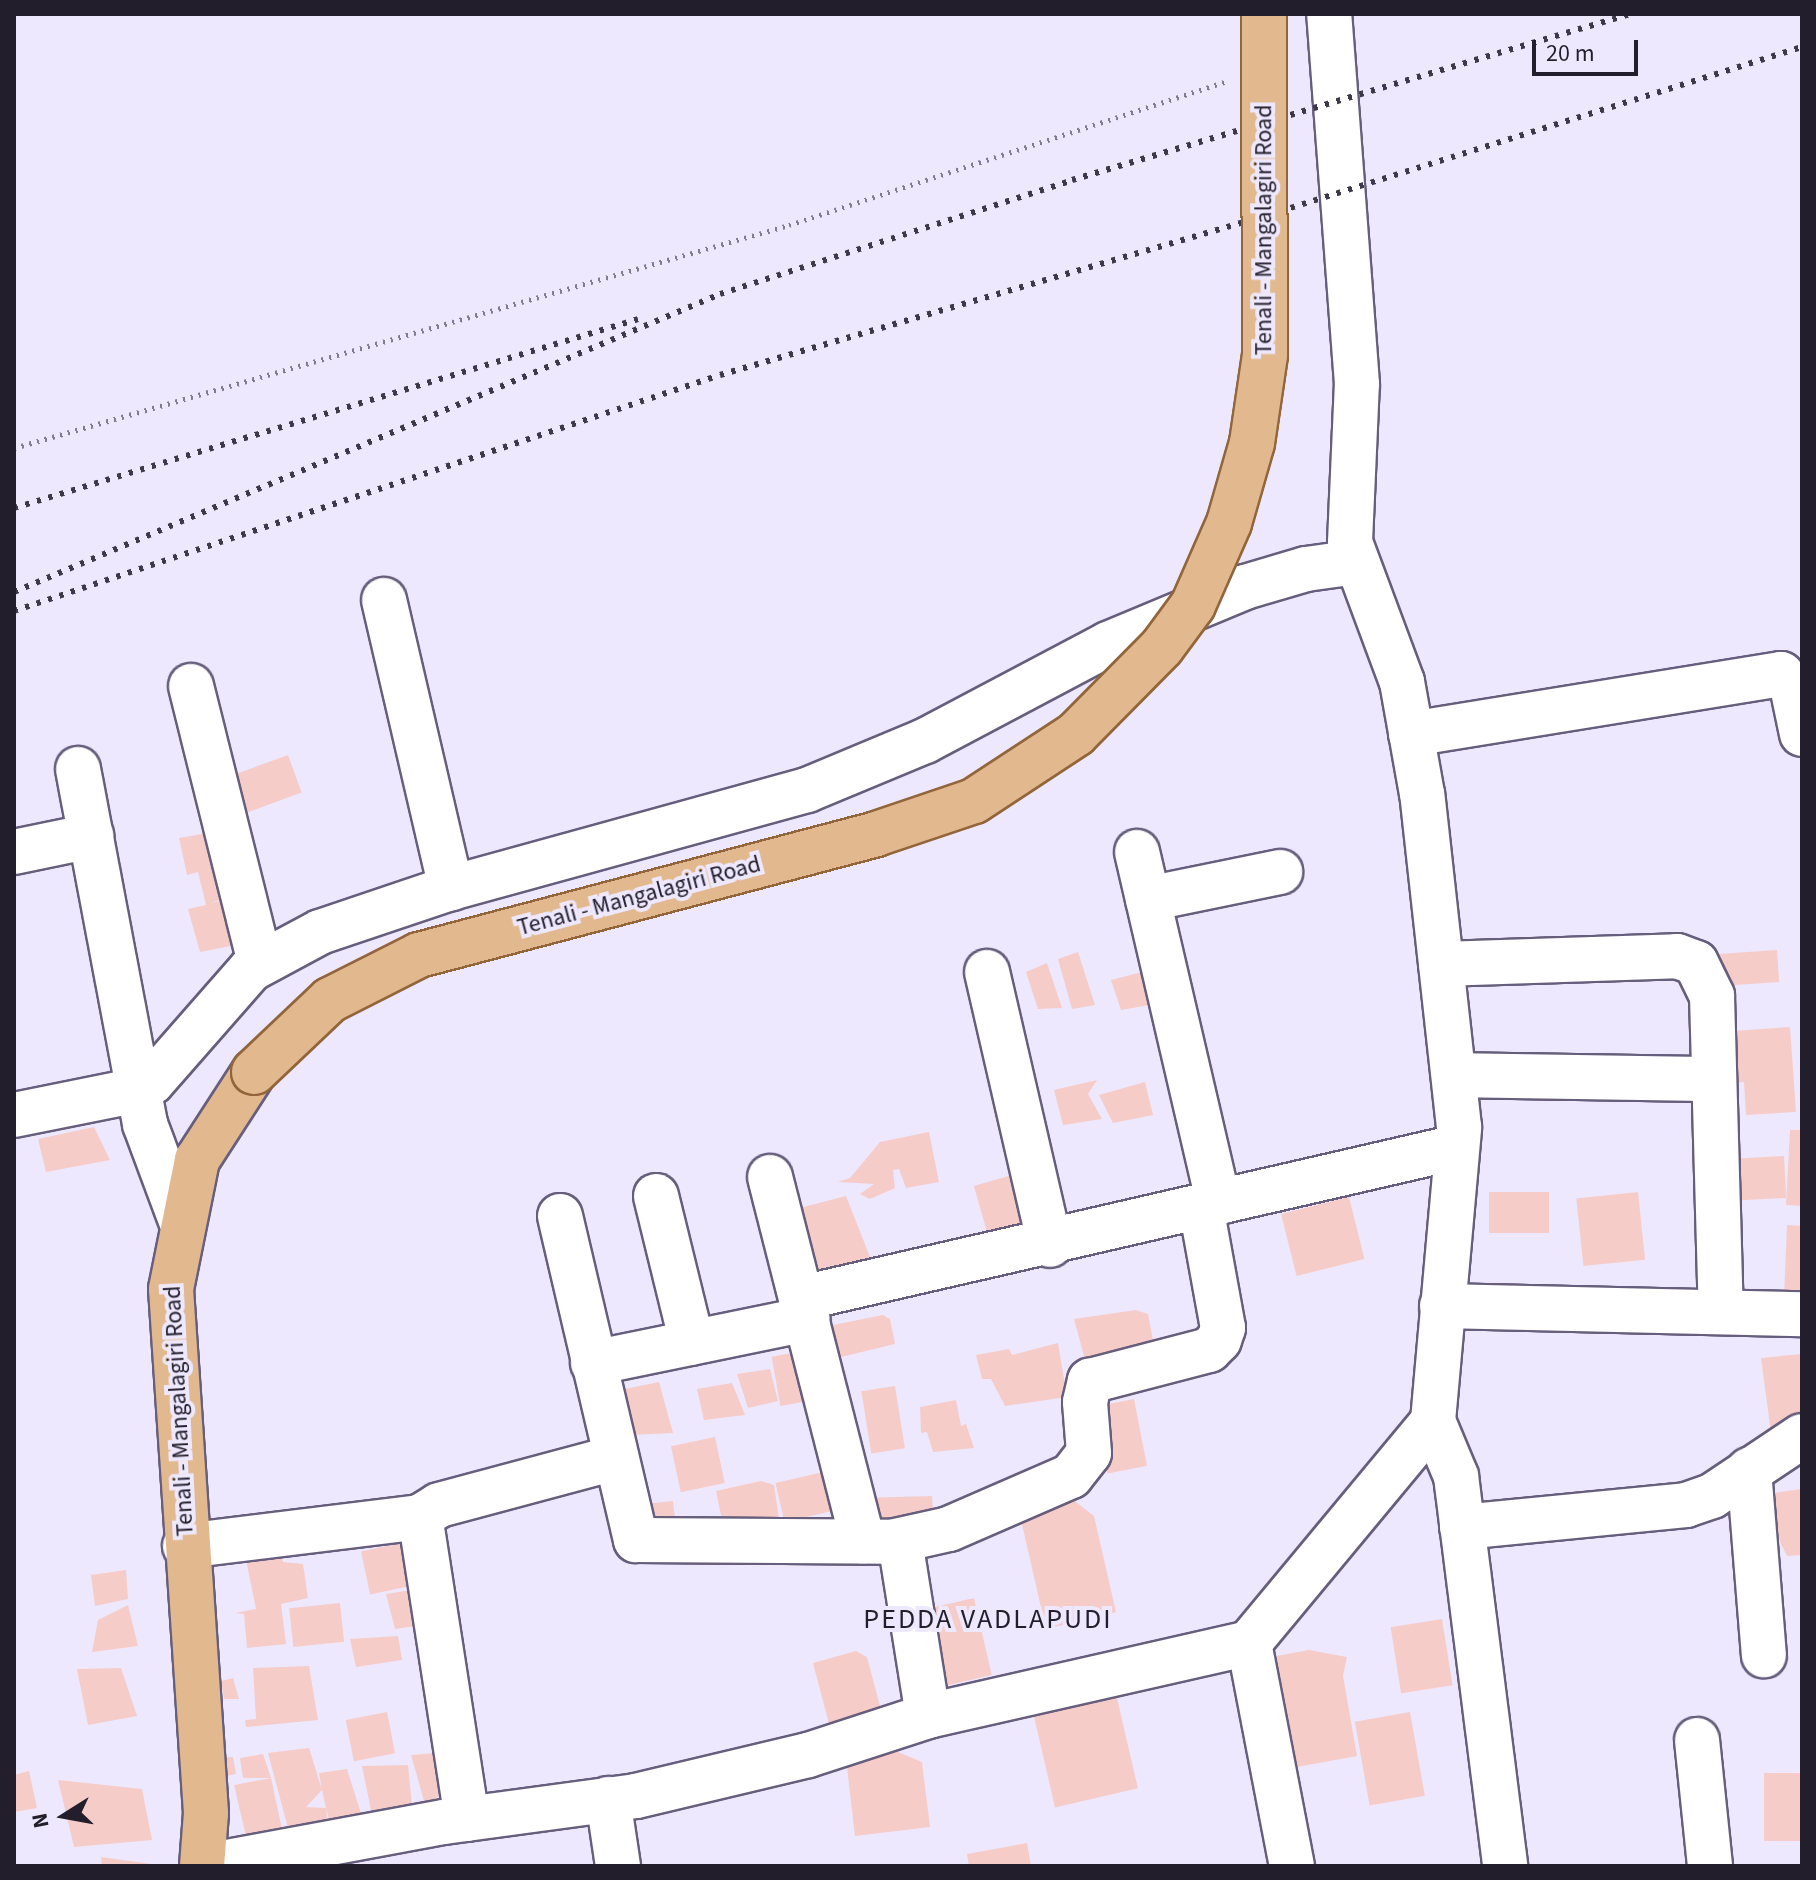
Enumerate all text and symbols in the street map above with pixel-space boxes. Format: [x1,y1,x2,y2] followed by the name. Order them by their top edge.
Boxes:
[1536,24,1642,74] scale bar
[1546,36,1595,71] text: 20 m
[1250,105,1278,355] street label: Tenali - Mangalagiri Road
[514,850,764,942] street label: Tenali - Mangalagiri Road
[158,1285,200,1537] street label: Tenali - Mangalagiri Road
[863,1602,1113,1636] district label: PEDDA VADLAPUDI
[24,1776,104,1856] north arrow
[23,1810,58,1831] text: N

